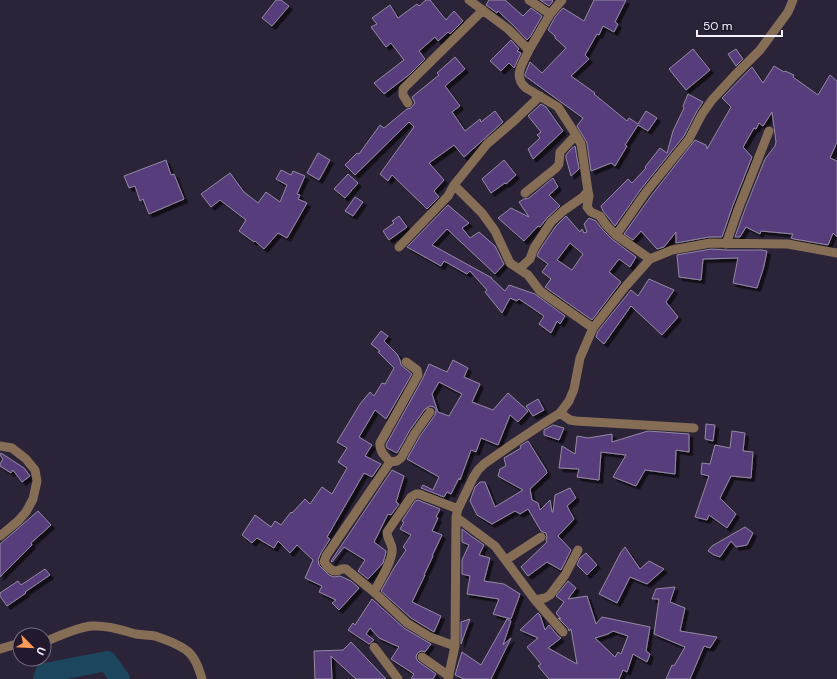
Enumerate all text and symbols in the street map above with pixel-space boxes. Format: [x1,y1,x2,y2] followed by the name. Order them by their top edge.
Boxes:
[697,12,782,38] scale bar
[703,18,732,34] text: 50 m
[12,627,52,667] north arrow
[33,645,49,657] text: U

